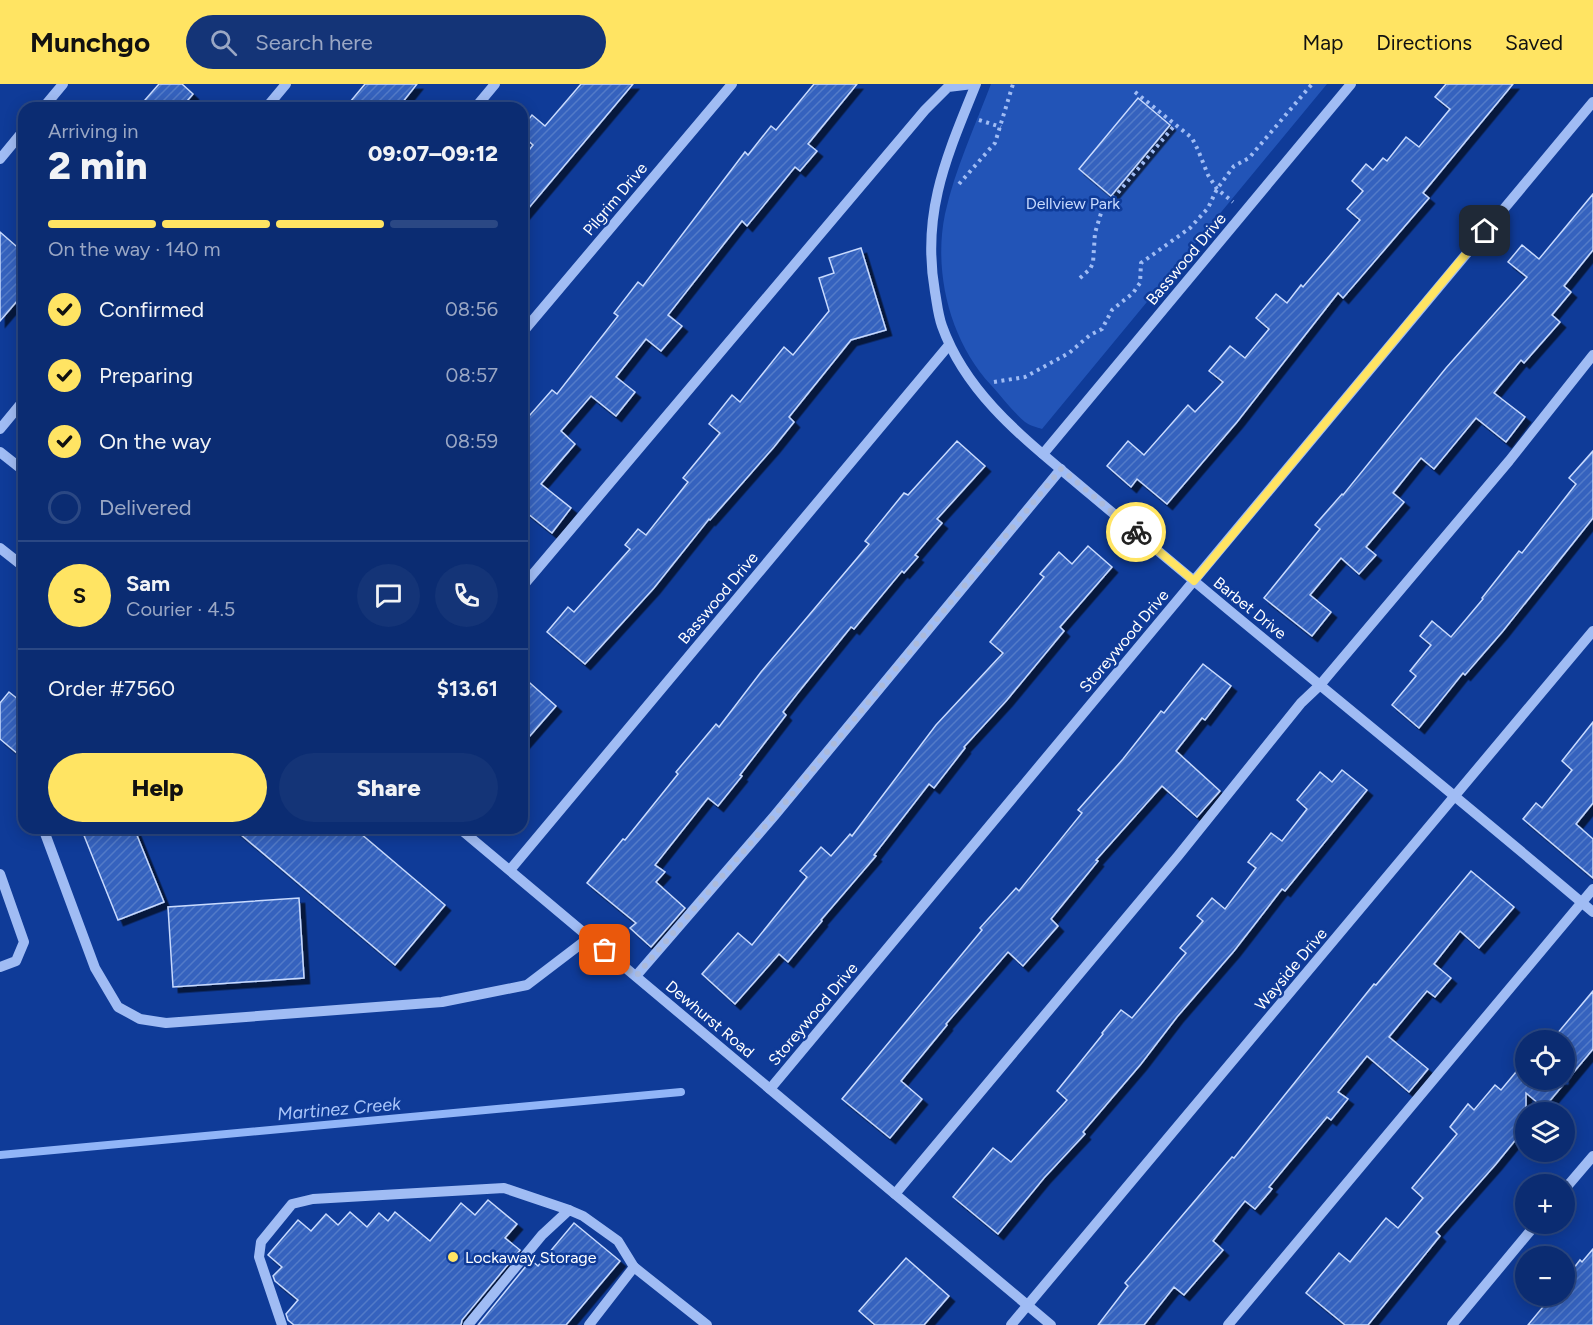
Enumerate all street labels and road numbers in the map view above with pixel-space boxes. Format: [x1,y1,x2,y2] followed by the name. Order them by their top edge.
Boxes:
[579,158,651,239] street label: Pilgrim Drive
[1142,209,1230,309] street label: Basswood Drive
[674,548,762,648] street label: Basswood Drive
[1210,573,1291,643] street label: Barbet Drive
[1075,585,1173,696] street label: Storeywood Drive
[1251,924,1331,1014] street label: Wayside Drive
[764,958,862,1069] street label: Storeywood Drive
[662,976,758,1062] street label: Dewhurst Road

